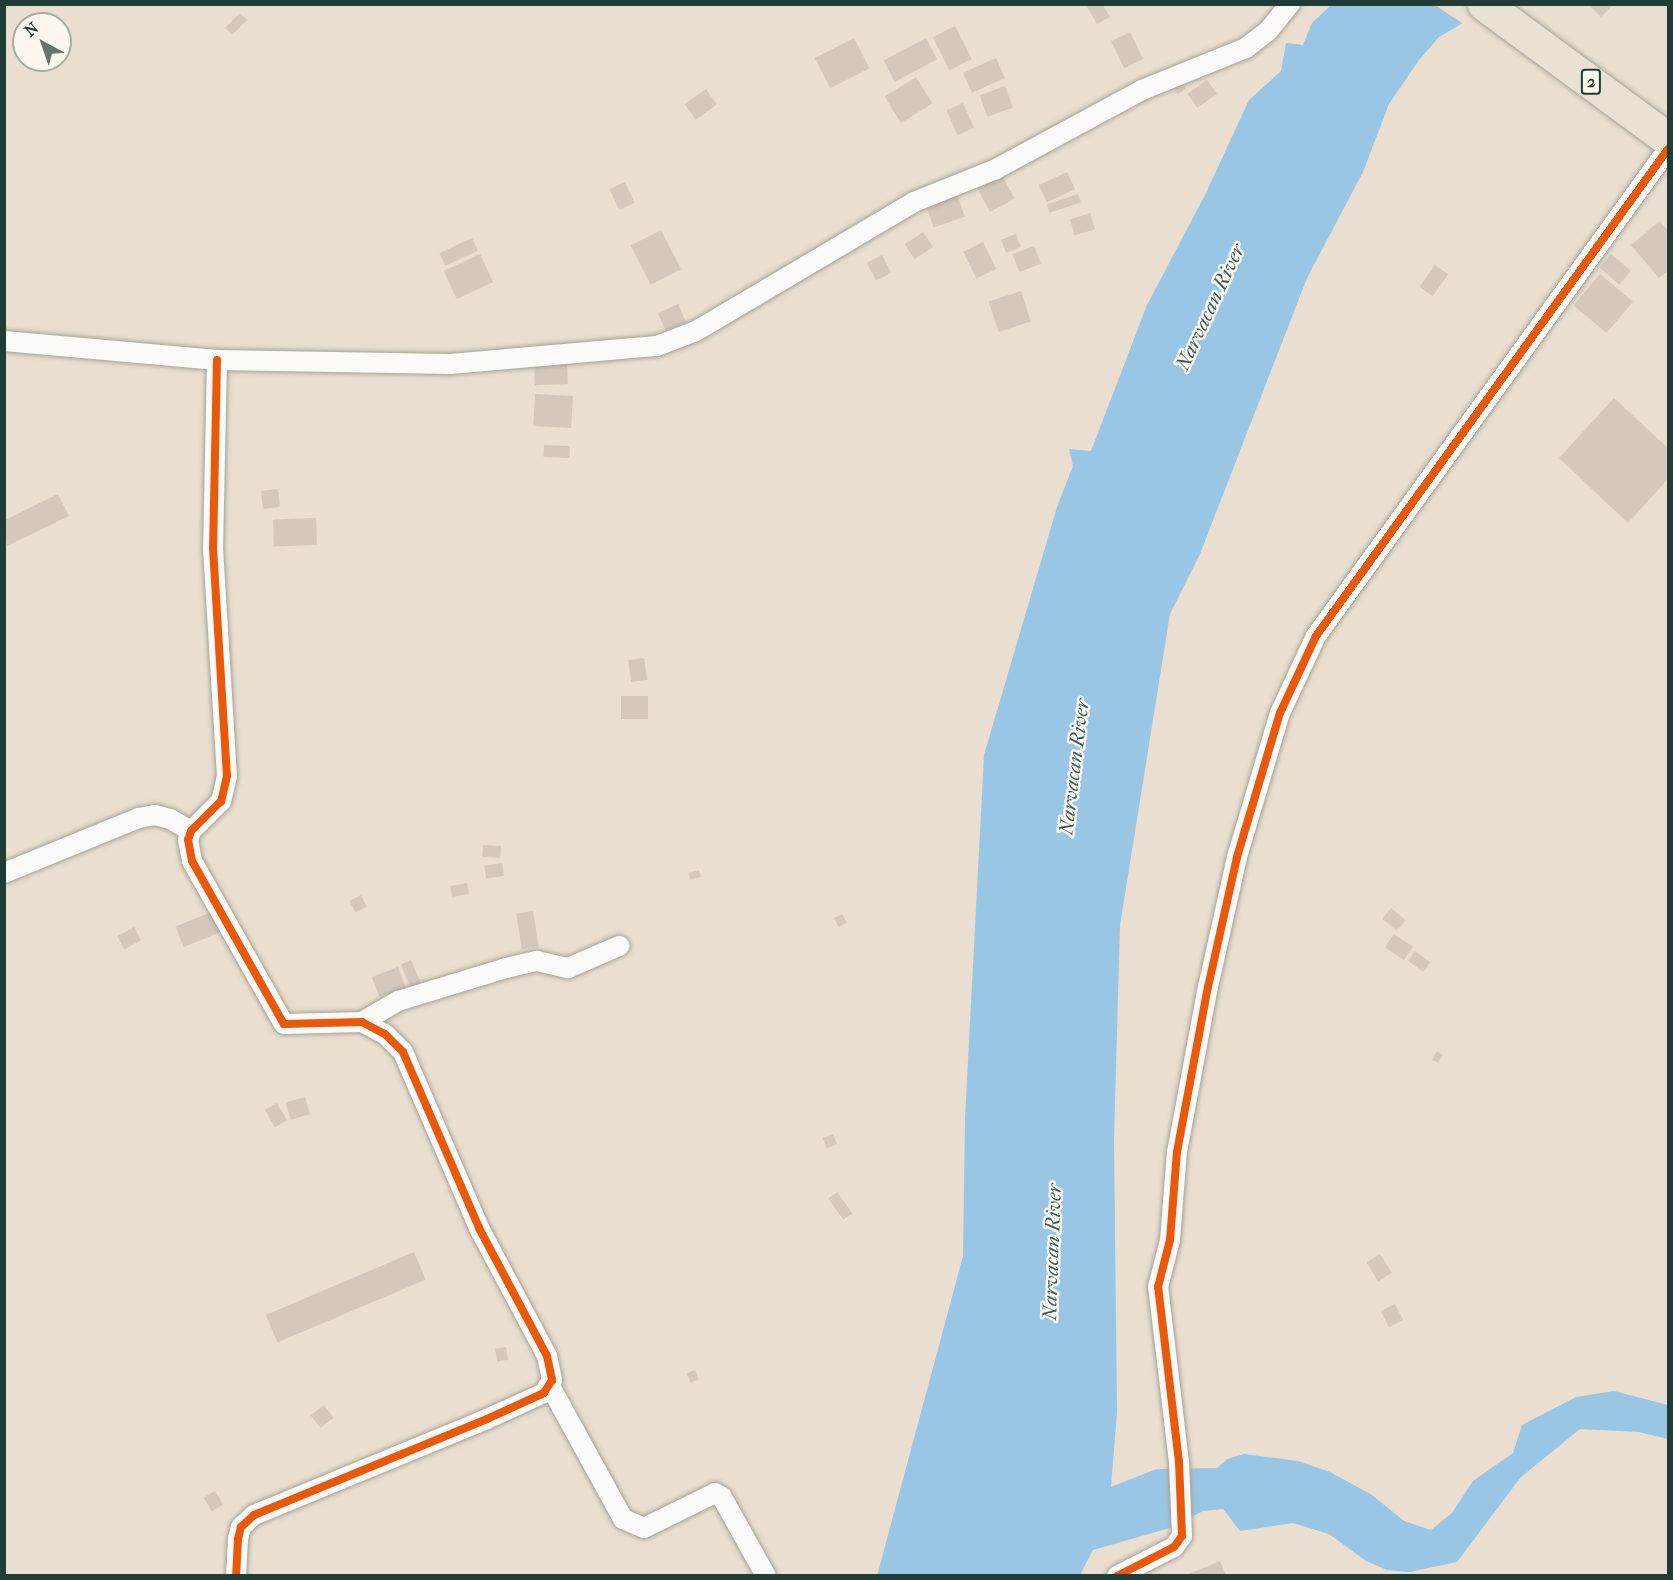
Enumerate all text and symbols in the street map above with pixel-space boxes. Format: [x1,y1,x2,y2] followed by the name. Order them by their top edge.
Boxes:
[12,12,72,72] north arrow
[21,18,42,41] text: N
[1580,69,1602,95] road number: 2
[1170,240,1250,374] water label: Narvacan River
[1054,698,1094,836] water label: Narvacan River
[1038,1183,1066,1321] water label: Narvacan River

